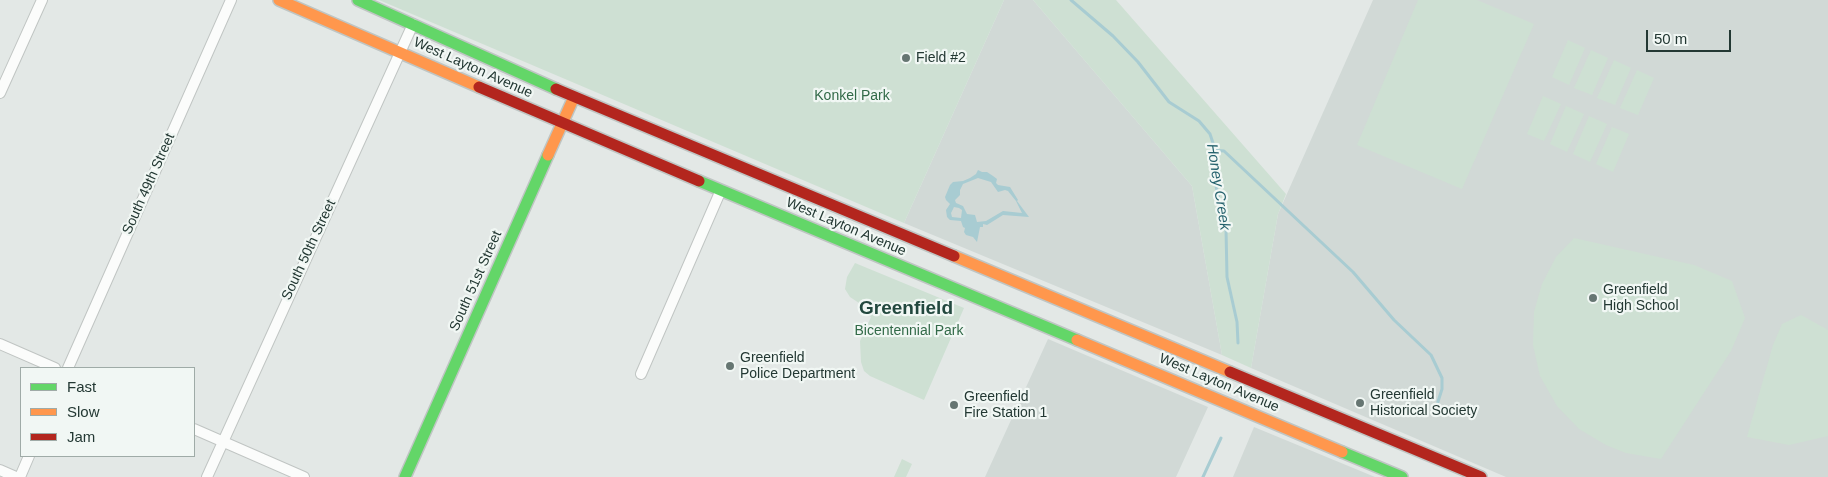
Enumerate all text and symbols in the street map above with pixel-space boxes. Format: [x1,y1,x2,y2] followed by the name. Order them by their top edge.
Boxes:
[1648,20,1733,52] scale bar
[1654,30,1687,47] text: 50 m
[411,34,535,102] street label: West Layton Avenue
[916,50,966,66] place label: Field #2
[900,52,912,64] marker: Field #2
[814,88,890,104] park label: Konkel Park
[119,131,179,237] street label: South 49th Street
[1202,142,1234,232] water label: Honey Creek
[783,194,909,260] street label: West Layton Avenue
[278,197,340,303] street label: South 50th Street
[446,228,506,334] street label: South 51st Street
[1603,282,1678,314] place label: Greenfield High School
[1587,292,1599,304] marker: Greenfield High School
[859,298,953,320] district label: Greenfield
[855,323,963,339] park label: Bicentennial Park
[740,350,855,382] place label: Greenfield Police Department
[1156,350,1282,416] street label: West Layton Avenue
[724,360,736,372] marker: Greenfield Police Department
[20,367,195,457] legend
[67,378,96,395] text: Fast
[1370,387,1477,420] place label: Greenfield Historical Society
[964,389,1047,422] place label: Greenfield Fire Station 1
[1354,397,1366,409] marker: Greenfield Historical Society
[948,399,960,411] marker: Greenfield Fire Station 1
[67,403,100,420] text: Slow
[67,428,95,445] text: Jam

